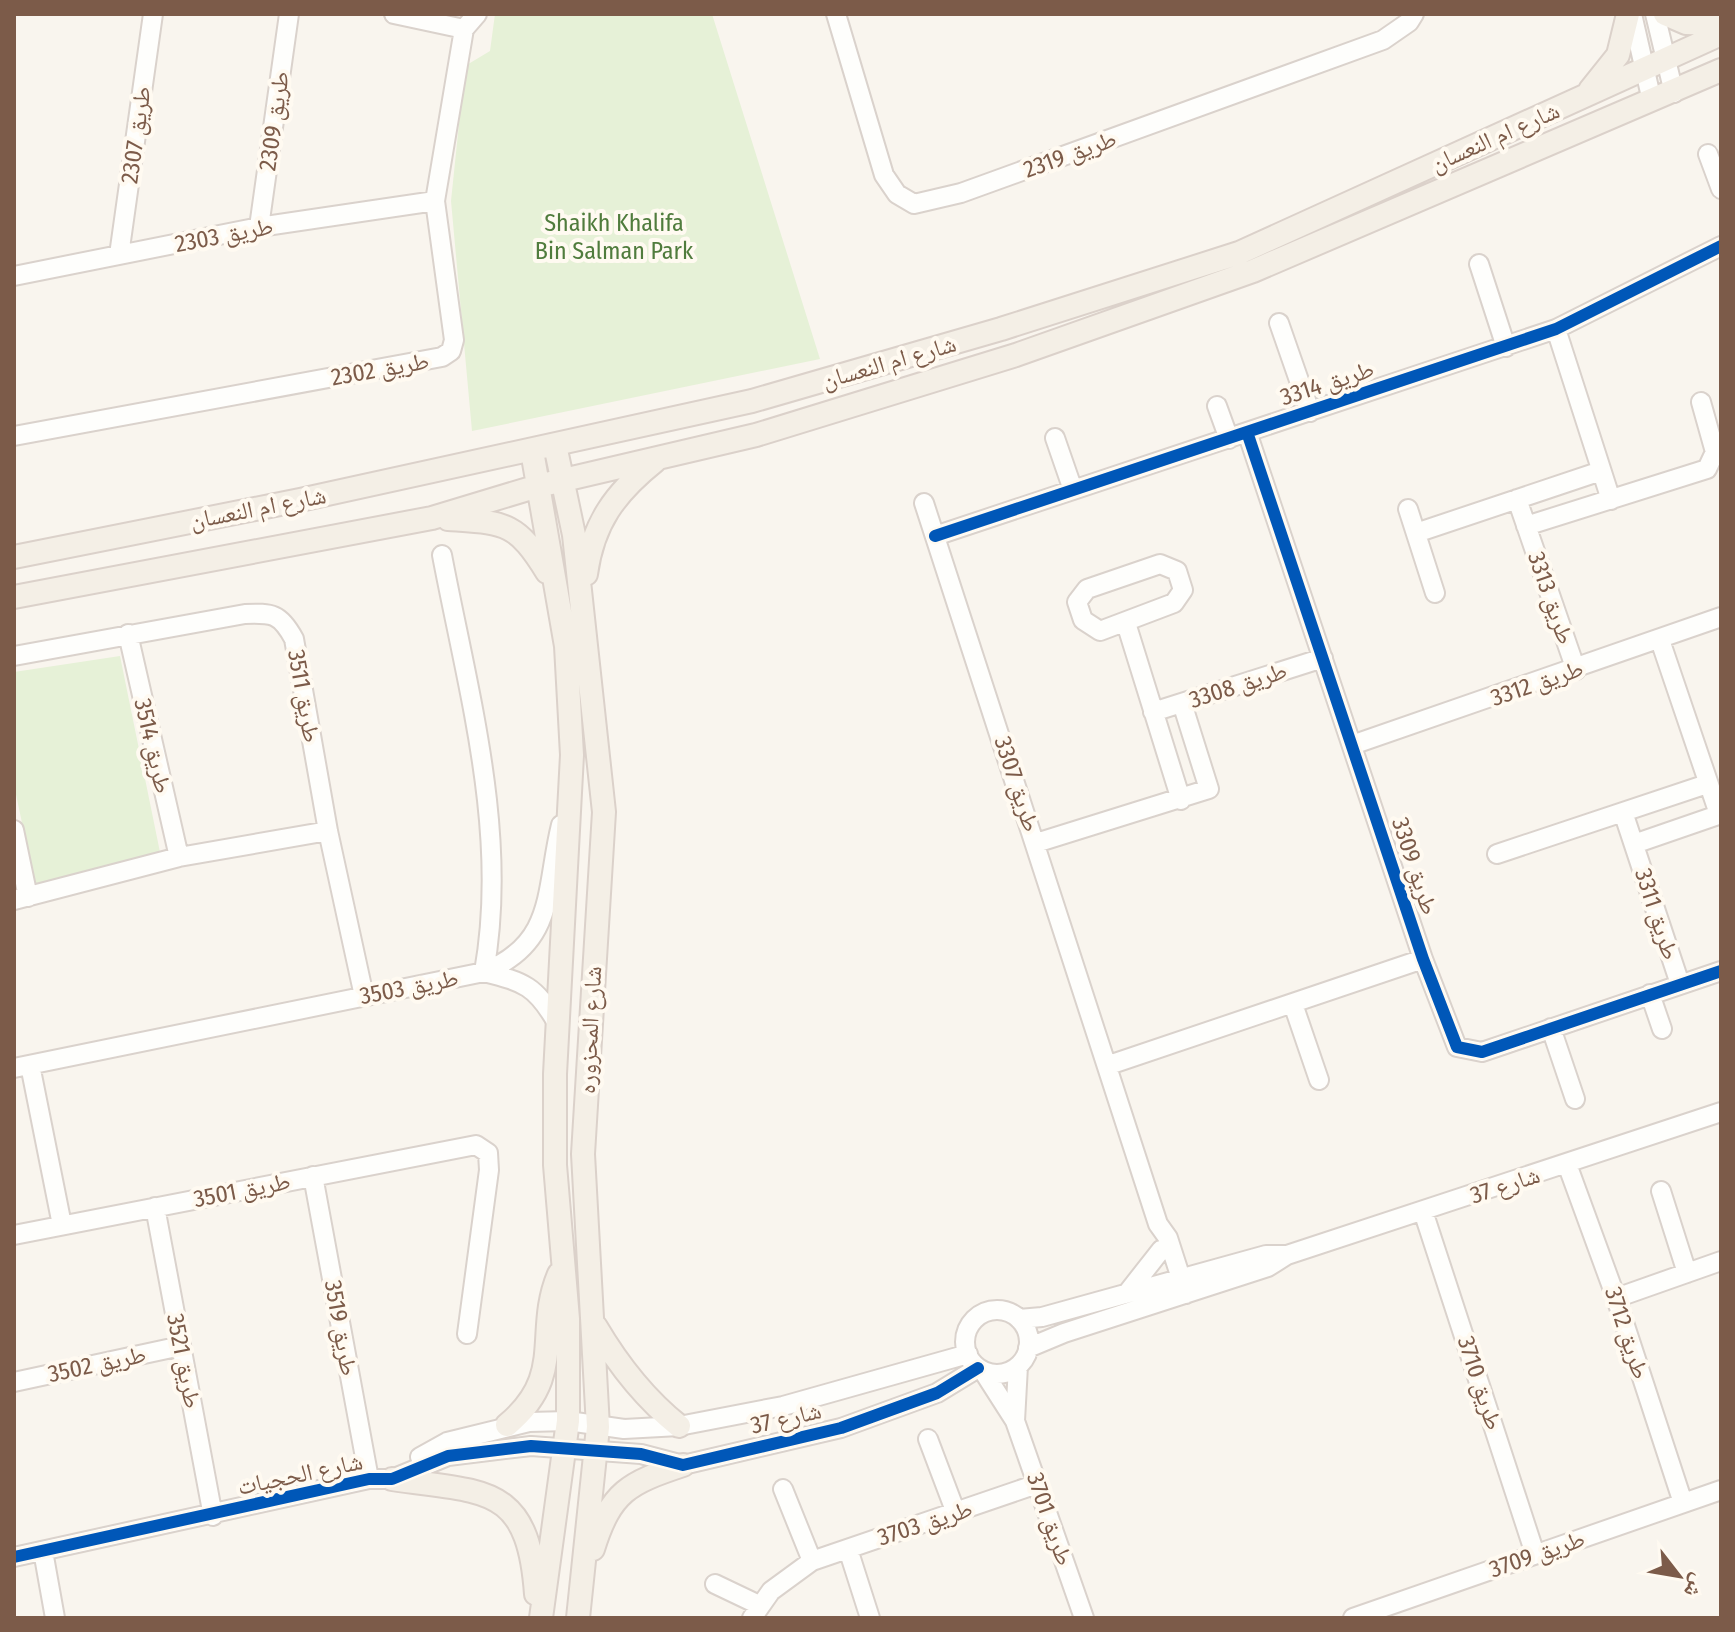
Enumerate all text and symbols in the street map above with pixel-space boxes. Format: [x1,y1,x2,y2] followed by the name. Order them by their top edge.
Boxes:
[253,69,295,173] street label: طريق 2309
[115,85,157,185] street label: طريق 2307
[1426,96,1565,180] street label: شارع ام النعسان
[1020,124,1120,184] street label: طريق 2319
[535,209,694,265] park label: Shaikh Khalifa Bin Salman Park
[173,212,275,258] street label: طريق 2303
[819,330,960,396] street label: شارع ام النعسان
[329,347,431,391] street label: طريق 2302
[1277,355,1377,411] street label: طريق 3314
[188,481,329,537] street label: شارع ام النعسان
[1522,548,1580,648] street label: طريق 3313
[282,647,326,745] street label: طريق 3511
[1487,654,1587,712] street label: طريق 3312
[1186,656,1290,714] street label: طريق 3308
[129,696,177,796] street label: طريق 3514
[988,733,1046,835] street label: طريق 3307
[1386,814,1444,918] street label: طريق 3309
[1629,865,1685,963] street label: طريق 3311
[357,964,461,1010] street label: طريق 3503
[573,965,608,1095] street label: شارع المحزوره
[1467,1161,1544,1210] street label: شارع 37
[191,1167,293,1213] street label: طريق 3501
[319,1278,363,1378] street label: طريق 3519
[1599,1284,1655,1382] street label: طريق 3712
[161,1311,207,1411] street label: طريق 3521
[1452,1333,1508,1433] street label: طريق 3710
[45,1340,149,1388] street label: طريق 3502
[748,1396,824,1441] street label: شارع 37
[235,1447,365,1502] street label: شارع الحجيات
[1021,1469,1079,1569] street label: طريق 3701
[874,1495,976,1551] street label: طريق 3703
[1486,1525,1588,1583] street label: طريق 3709
[1639,1536,1719,1616] north arrow
[1678,1569,1713,1603] text: ش

